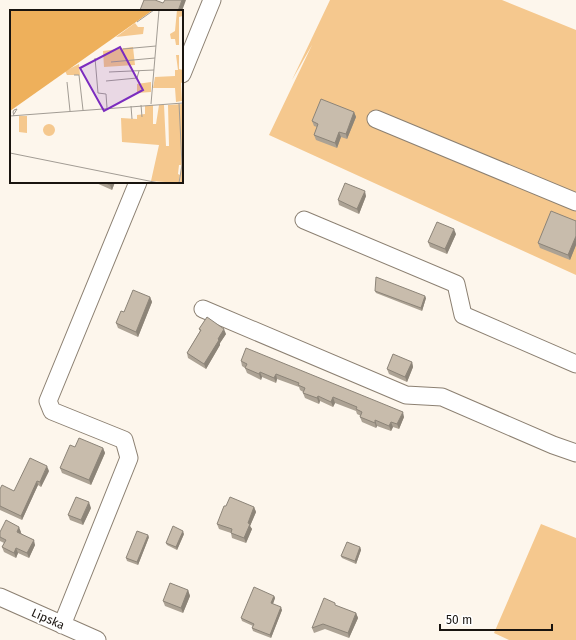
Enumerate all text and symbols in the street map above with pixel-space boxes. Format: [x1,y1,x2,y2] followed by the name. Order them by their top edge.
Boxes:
[10,10,183,183] inset map
[29,606,67,632] street label: Lipska
[440,606,552,632] scale bar
[446,613,472,627] text: 50 m

